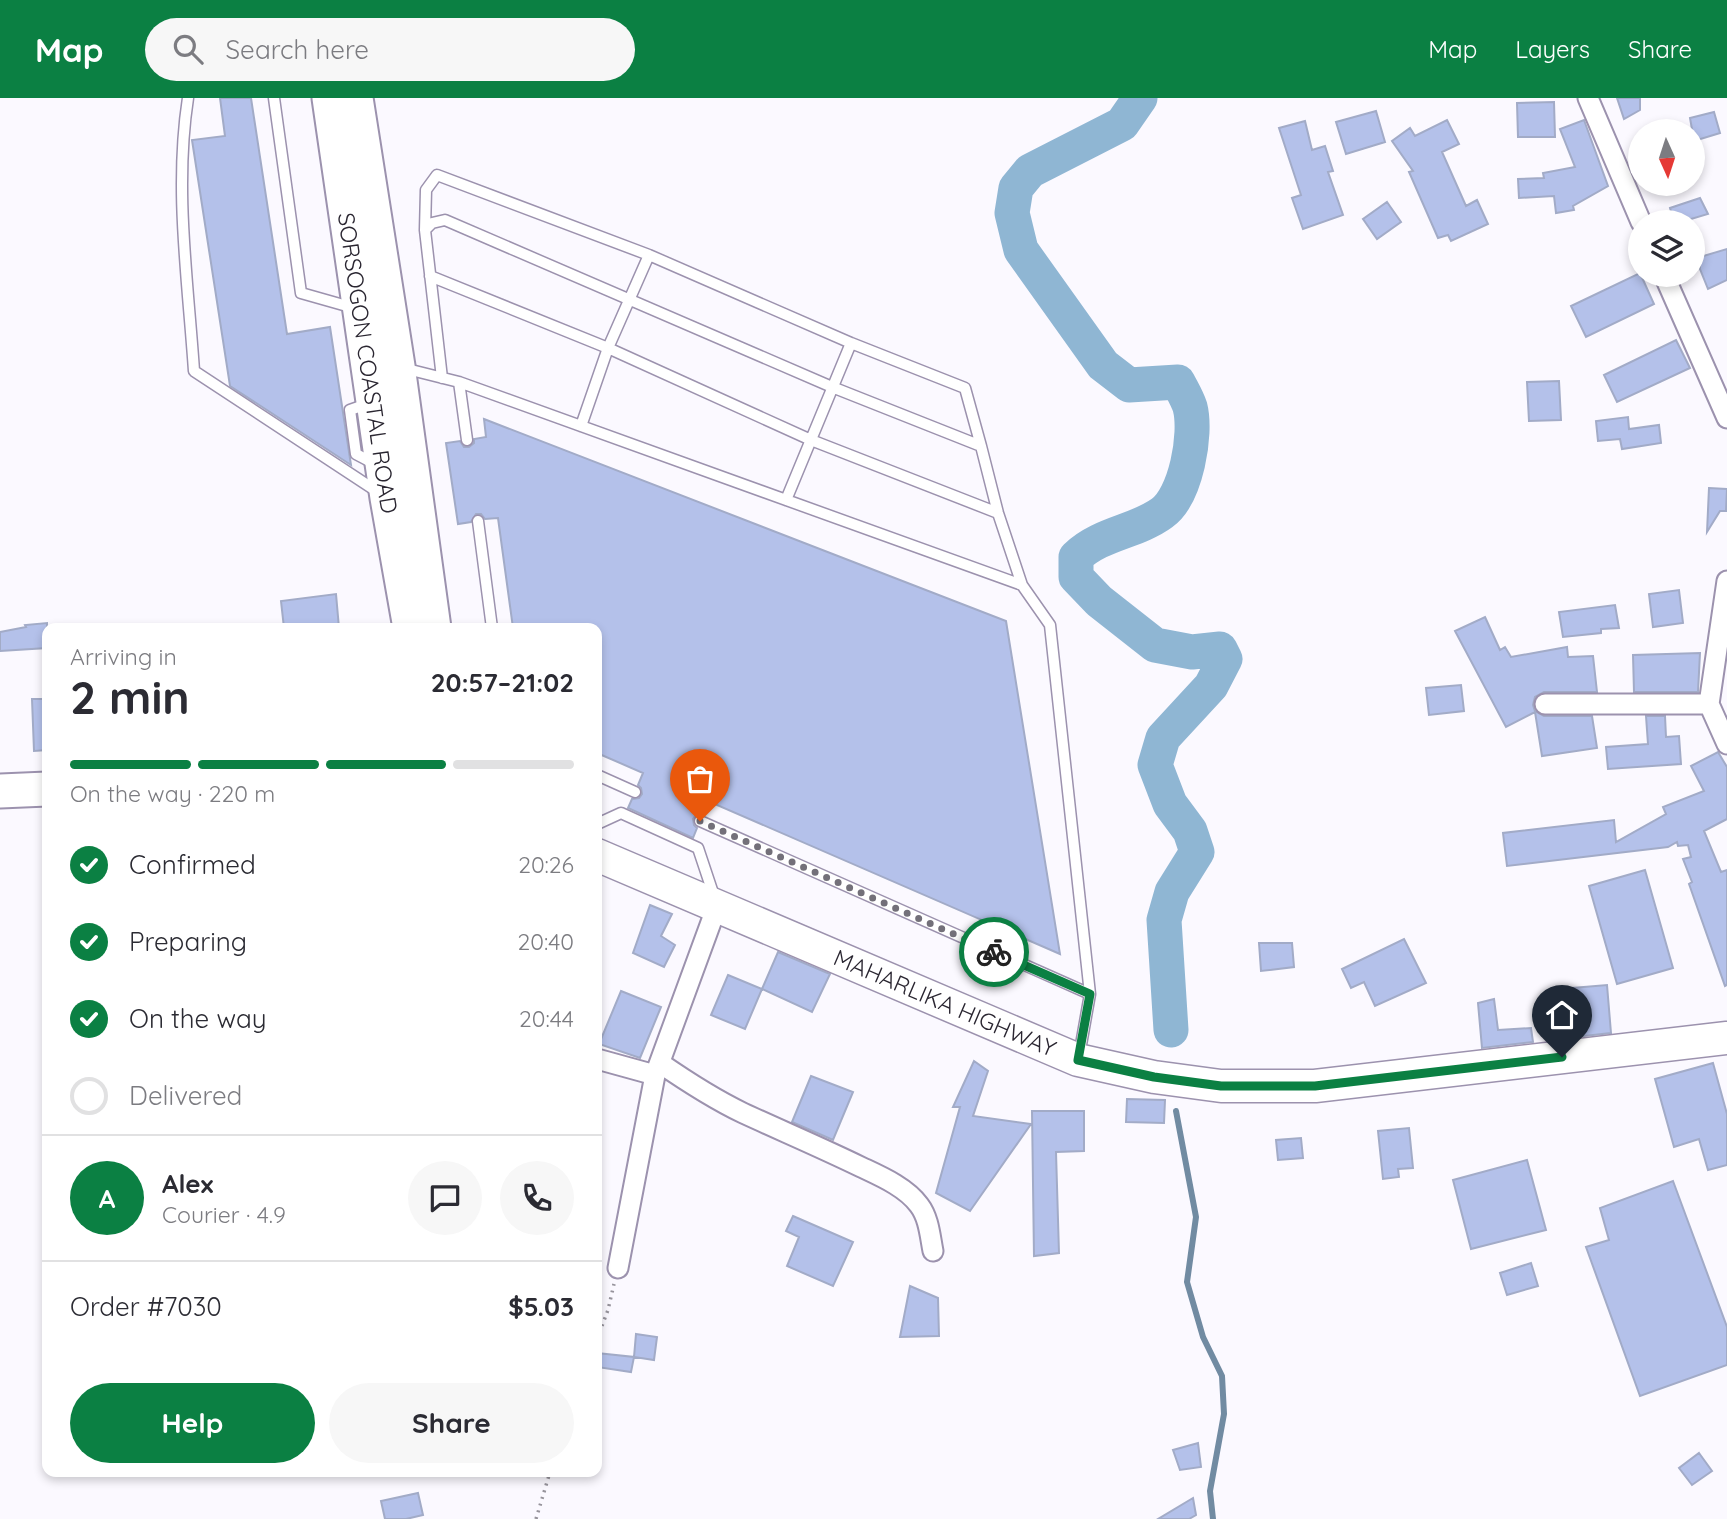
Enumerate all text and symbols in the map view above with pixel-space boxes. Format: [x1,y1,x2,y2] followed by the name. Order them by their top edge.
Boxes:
[145,18,635,81] search box
[35,29,103,70] text: Map
[169,30,207,68] icon: search
[225,33,369,66] text: Search here
[1428,34,1477,64] text: Map
[1515,34,1590,64] text: Layers
[1628,34,1692,64] text: Share
[1628,119,1704,196] north arrow
[1628,119,1705,287] map controls
[1628,210,1705,287] button: layers
[332,211,405,516] street label: SORSOGON COASTAL ROAD
[70,642,177,671] text: Arriving in
[431,666,574,699] text: 20:57–21:02
[70,668,190,726] text: 2 min
[670,749,730,821] pin
[681,760,719,798] icon: bag
[70,779,275,808] text: On the way · 220 m
[70,846,108,884] icon: check
[129,848,256,881] text: Confirmed
[518,850,574,879] text: 20:26
[959,917,1029,987] courier
[70,923,108,961] icon: check
[129,925,247,958] text: Preparing
[517,927,574,956] text: 20:40
[975,933,1013,971] icon: bike
[829,943,1061,1063] street label: MAHARLIKA HIGHWAY
[1532,985,1592,1057] pin
[1543,996,1581,1034] icon: home
[70,1000,108,1038] icon: check
[129,1002,267,1035] text: On the way
[519,1004,574,1033] text: 20:44
[129,1079,242,1112] text: Delivered
[408,1161,482,1235] button: chat
[500,1161,574,1235] button: phone
[162,1167,213,1200] text: Alex
[99,1182,115,1215] text: A
[162,1200,286,1229] text: Courier · 4.9
[70,1290,222,1323] text: Order #7030
[508,1290,574,1323] text: $5.03
[70,1383,315,1463] button: Help
[329,1383,574,1463] button: Share

